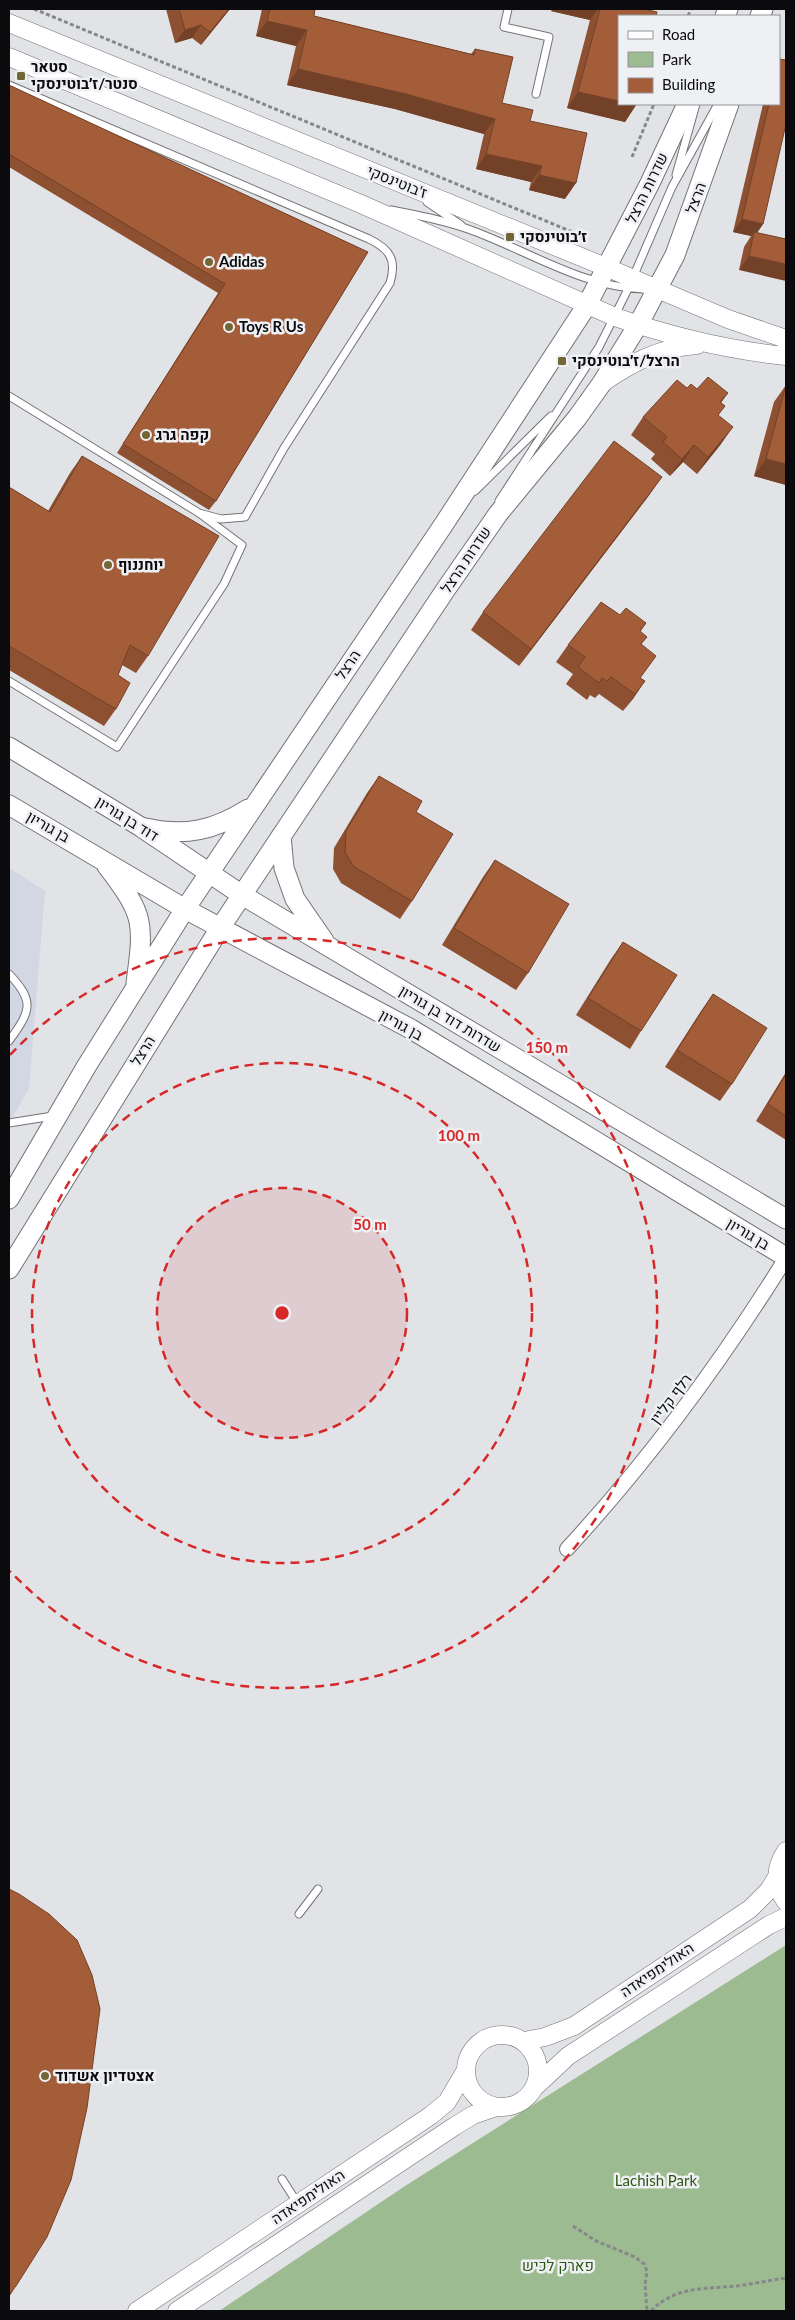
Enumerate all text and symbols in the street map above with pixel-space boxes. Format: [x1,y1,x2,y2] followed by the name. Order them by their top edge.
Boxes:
[618,15,780,105] legend
[662,25,695,43] text: Road
[662,50,692,68] text: Park
[31,57,138,92] place label: סטאר סנטר/ז׳בוטינסקי
[15,70,27,82] marker: סטאר סנטר/ז׳בוטינסקי
[662,75,715,93] text: Building
[621,149,671,226] street label: שדרות הרצל
[365,161,430,201] street label: ז'בוטינסקי
[681,180,709,216] street label: הרצל
[520,227,587,245] place label: ז׳בוטינסקי
[504,231,516,243] marker: ז׳בוטינסקי
[218,252,265,270] place label: Adidas
[203,256,215,268] marker: Adidas
[239,317,304,335] place label: Toys R Us
[223,321,235,333] marker: Toys R Us
[572,351,680,369] place label: הרצל/ז׳בוטינסקי
[556,355,568,367] marker: הרצל/ז׳בוטינסקי
[156,425,209,443] place label: קפה גרג
[140,429,152,441] marker: קפה גרג
[436,523,494,596] street label: שדרות הרצל
[118,555,163,573] place label: יוחננוף
[102,559,114,571] marker: יוחננוף
[331,646,364,683] street label: הרצל
[93,792,162,845] street label: דוד בן גוריון
[24,807,73,846] street label: בן גוריון
[396,982,504,1056] street label: שדרות דוד בן גוריון
[376,1006,426,1044] street label: בן גוריון
[126,1032,158,1069] street label: הרצל
[526,1038,568,1056] text: 150 m
[438,1126,480,1144] text: 100 m
[724,1213,773,1253] street label: בן גוריון
[353,1215,387,1233] text: 50 m
[273,1304,291,1322] centre of rings
[645,1370,695,1427] street label: רלף קליין
[616,1938,697,2000] street label: האולימפיאדה
[55,2066,155,2084] place label: אצטדיון אשדוד
[39,2070,51,2082] marker: אצטדיון אשדוד
[267,2165,348,2227] street label: האולימפיאדה
[615,2171,698,2189] park label: Lachish Park
[522,2256,594,2274] park label: פארק לכיש

